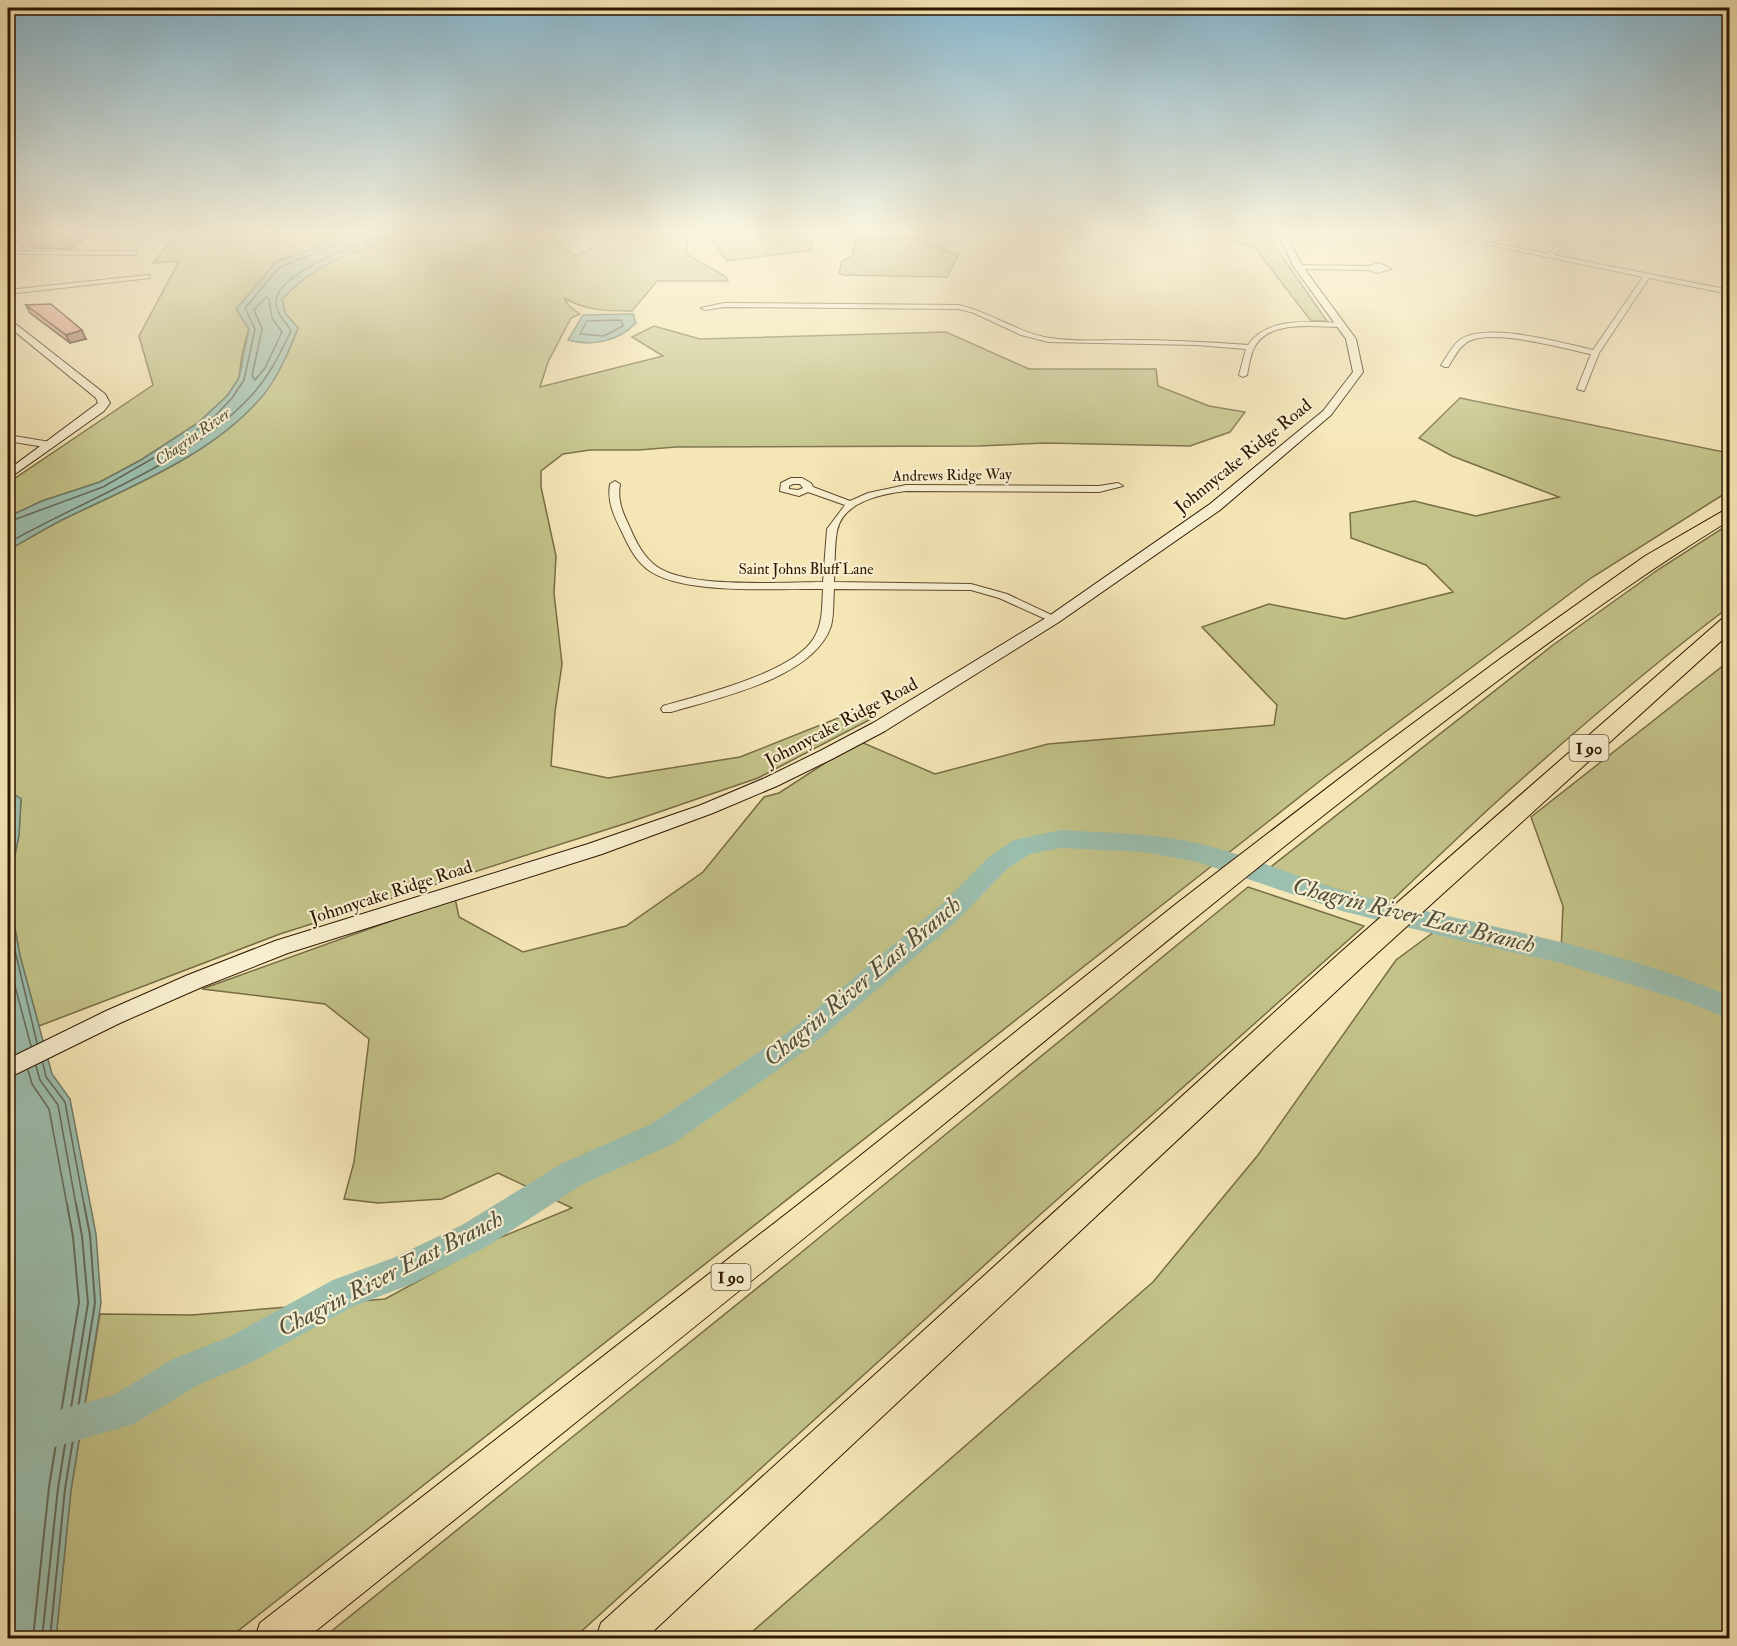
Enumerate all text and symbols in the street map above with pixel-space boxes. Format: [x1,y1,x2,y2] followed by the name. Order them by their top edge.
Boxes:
[1169,394,1317,519] street label: Johnnycake Ridge Road
[151,403,235,470] water label: Chagrin River
[891,465,1012,486] street label: Andrews Ridge Way
[738,560,874,580] street label: Saint Johns Bluff Lane
[760,672,922,773] street label: Johnnycake Ridge Road
[1570,735,1608,761] road number: I 90
[306,855,476,930] street label: Johnnycake Ridge Road
[1289,870,1539,961] water label: Chagrin River East Branch
[757,889,968,1073] water label: Chagrin River East Branch
[272,1203,508,1344] water label: Chagrin River East Branch
[712,1264,750,1290] road number: I 90

